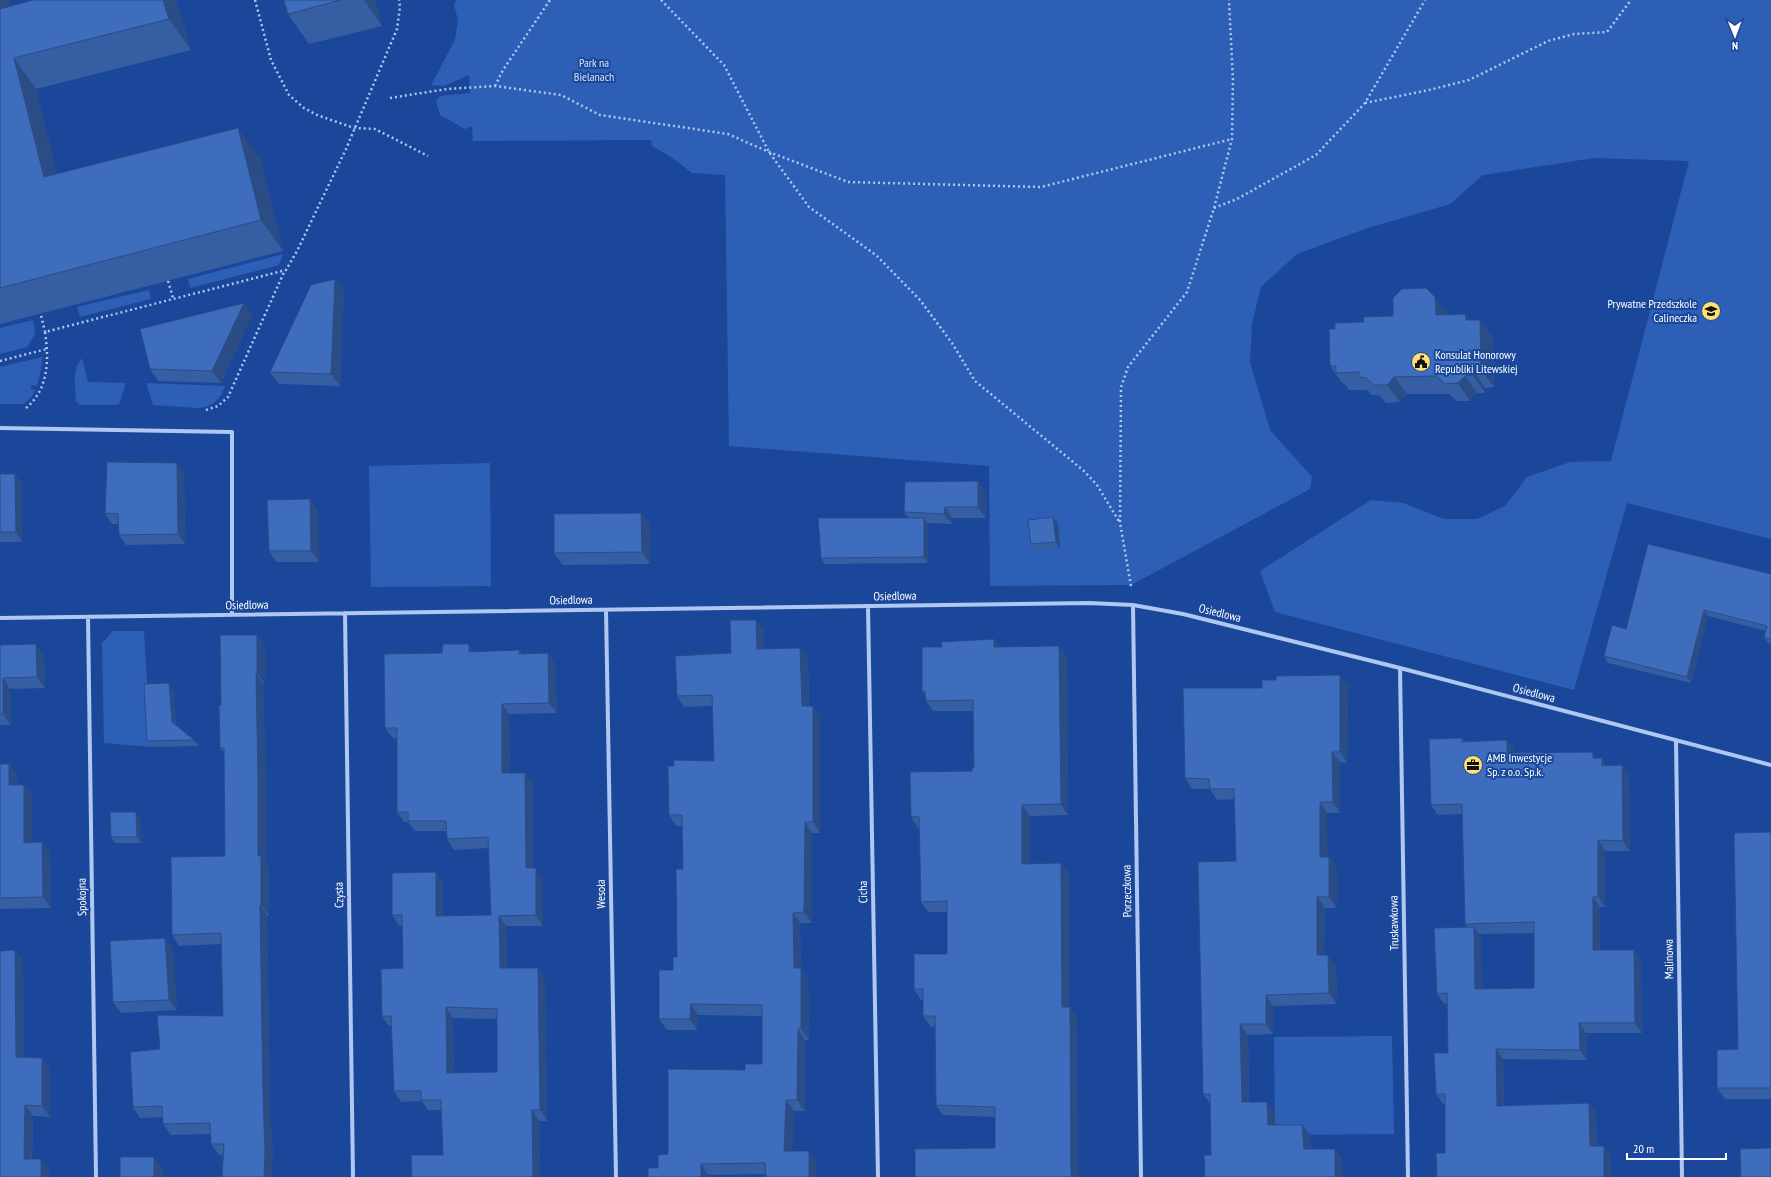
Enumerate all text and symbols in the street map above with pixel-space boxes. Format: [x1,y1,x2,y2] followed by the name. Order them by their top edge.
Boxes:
[1715,16,1755,56] north arrow
[1732,39,1738,53] text: N
[574,55,614,84] park label: Park na Bielanach
[1608,296,1697,325] place label: Prywatne Przedszkole Calineczka
[1700,300,1722,322] school or university icon: Prywatne Przedszkole Calineczka
[1435,347,1518,376] place label: Konsulat Honorowy Republiki Litewskiej
[1410,351,1432,373] public building icon: Konsulat Honorowy Republiki Litewskiej
[873,588,917,603] street label: Osiedlowa
[549,592,593,607] street label: Osiedlowa
[225,597,269,612] street label: Osiedlowa
[1197,600,1243,625] street label: Osiedlowa
[1511,680,1557,705] street label: Osiedlowa
[1487,750,1552,779] place label: AMB Inwestycje Sp. z o.o. Sp.k.
[1462,754,1484,776] office icon: AMB Inwestycje Sp. z o.o. Sp.k.
[1119,864,1134,917] street label: Porzeczkowa
[74,878,89,916] street label: Spokojna
[593,879,608,909] street label: Wesoła
[855,880,870,903] street label: Cicha
[331,882,346,908] street label: Czysta
[1386,895,1401,951] street label: Truskawkowa
[1661,939,1676,979] street label: Malinowa
[1627,1135,1726,1161] scale bar
[1633,1141,1654,1156] text: 20 m

